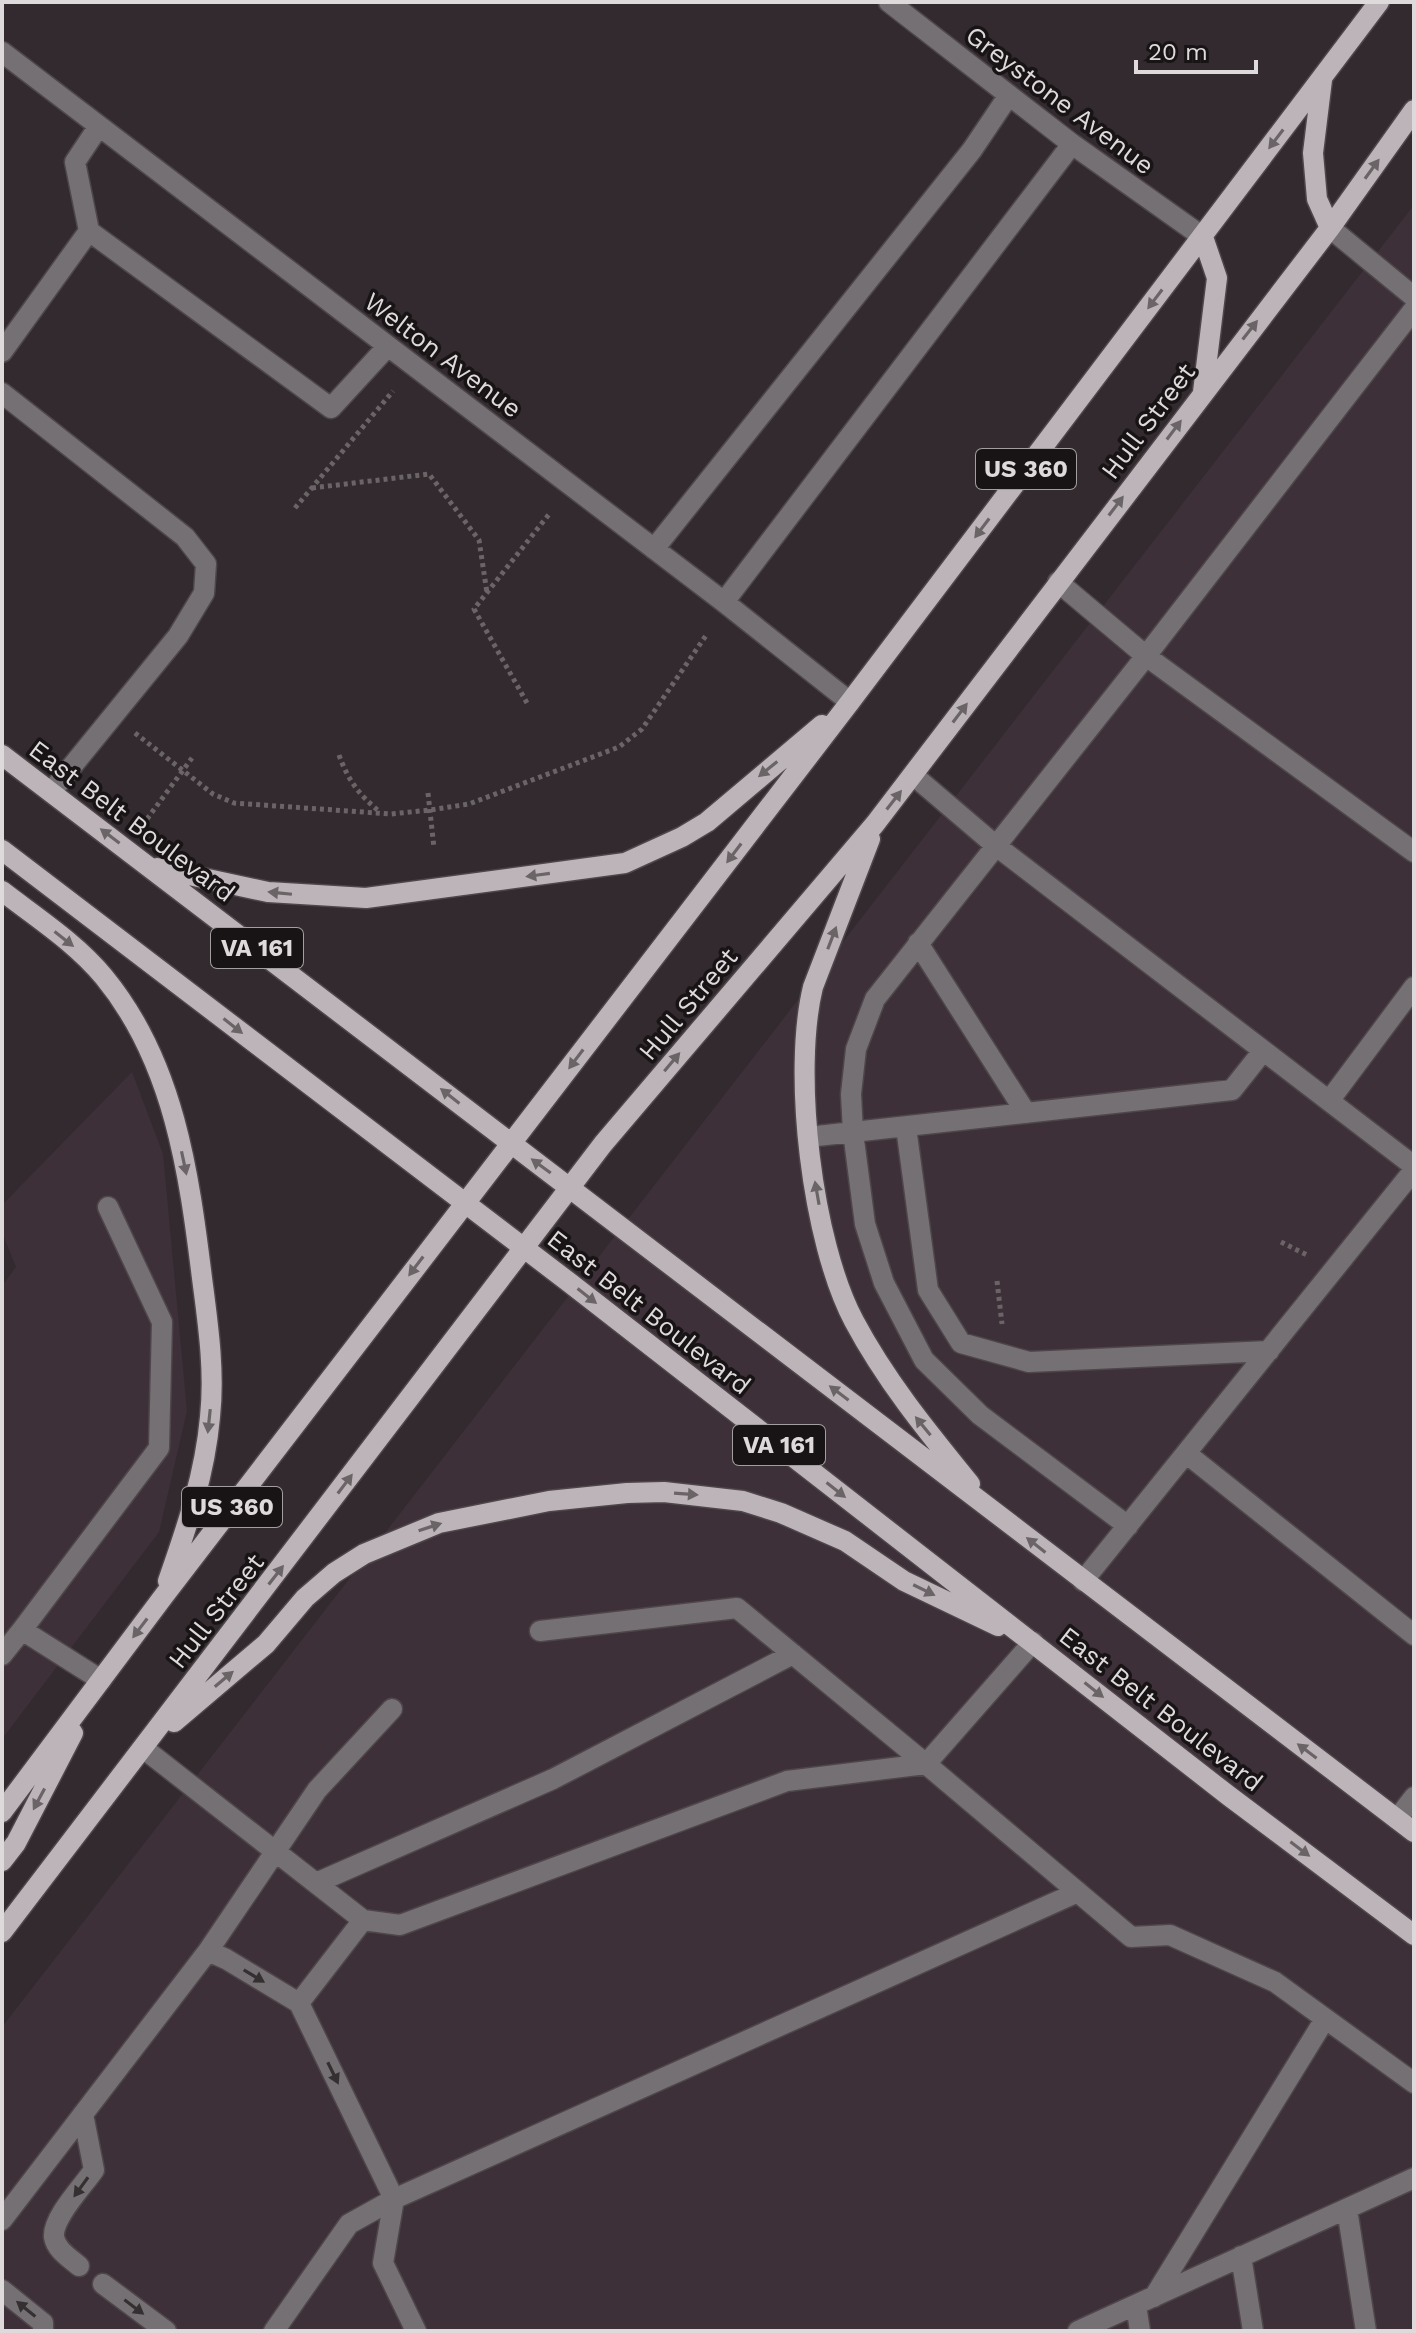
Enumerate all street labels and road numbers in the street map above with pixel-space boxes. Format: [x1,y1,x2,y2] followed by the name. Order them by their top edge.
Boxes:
[960,20,1160,180] street label: Greystone Avenue
[359,286,527,424] street label: Welton Avenue
[1095,357,1201,485] street label: Hull Street
[976,449,1076,489] road number: US 360
[23,734,241,908] street label: East Belt Boulevard
[211,928,303,968] road number: VA 161
[632,942,744,1066] street label: Hull Street
[541,1223,757,1401] street label: East Belt Boulevard
[733,1425,825,1465] road number: VA 161
[182,1487,282,1527] road number: US 360
[162,1548,270,1674] street label: Hull Street
[1053,1620,1269,1798] street label: East Belt Boulevard

